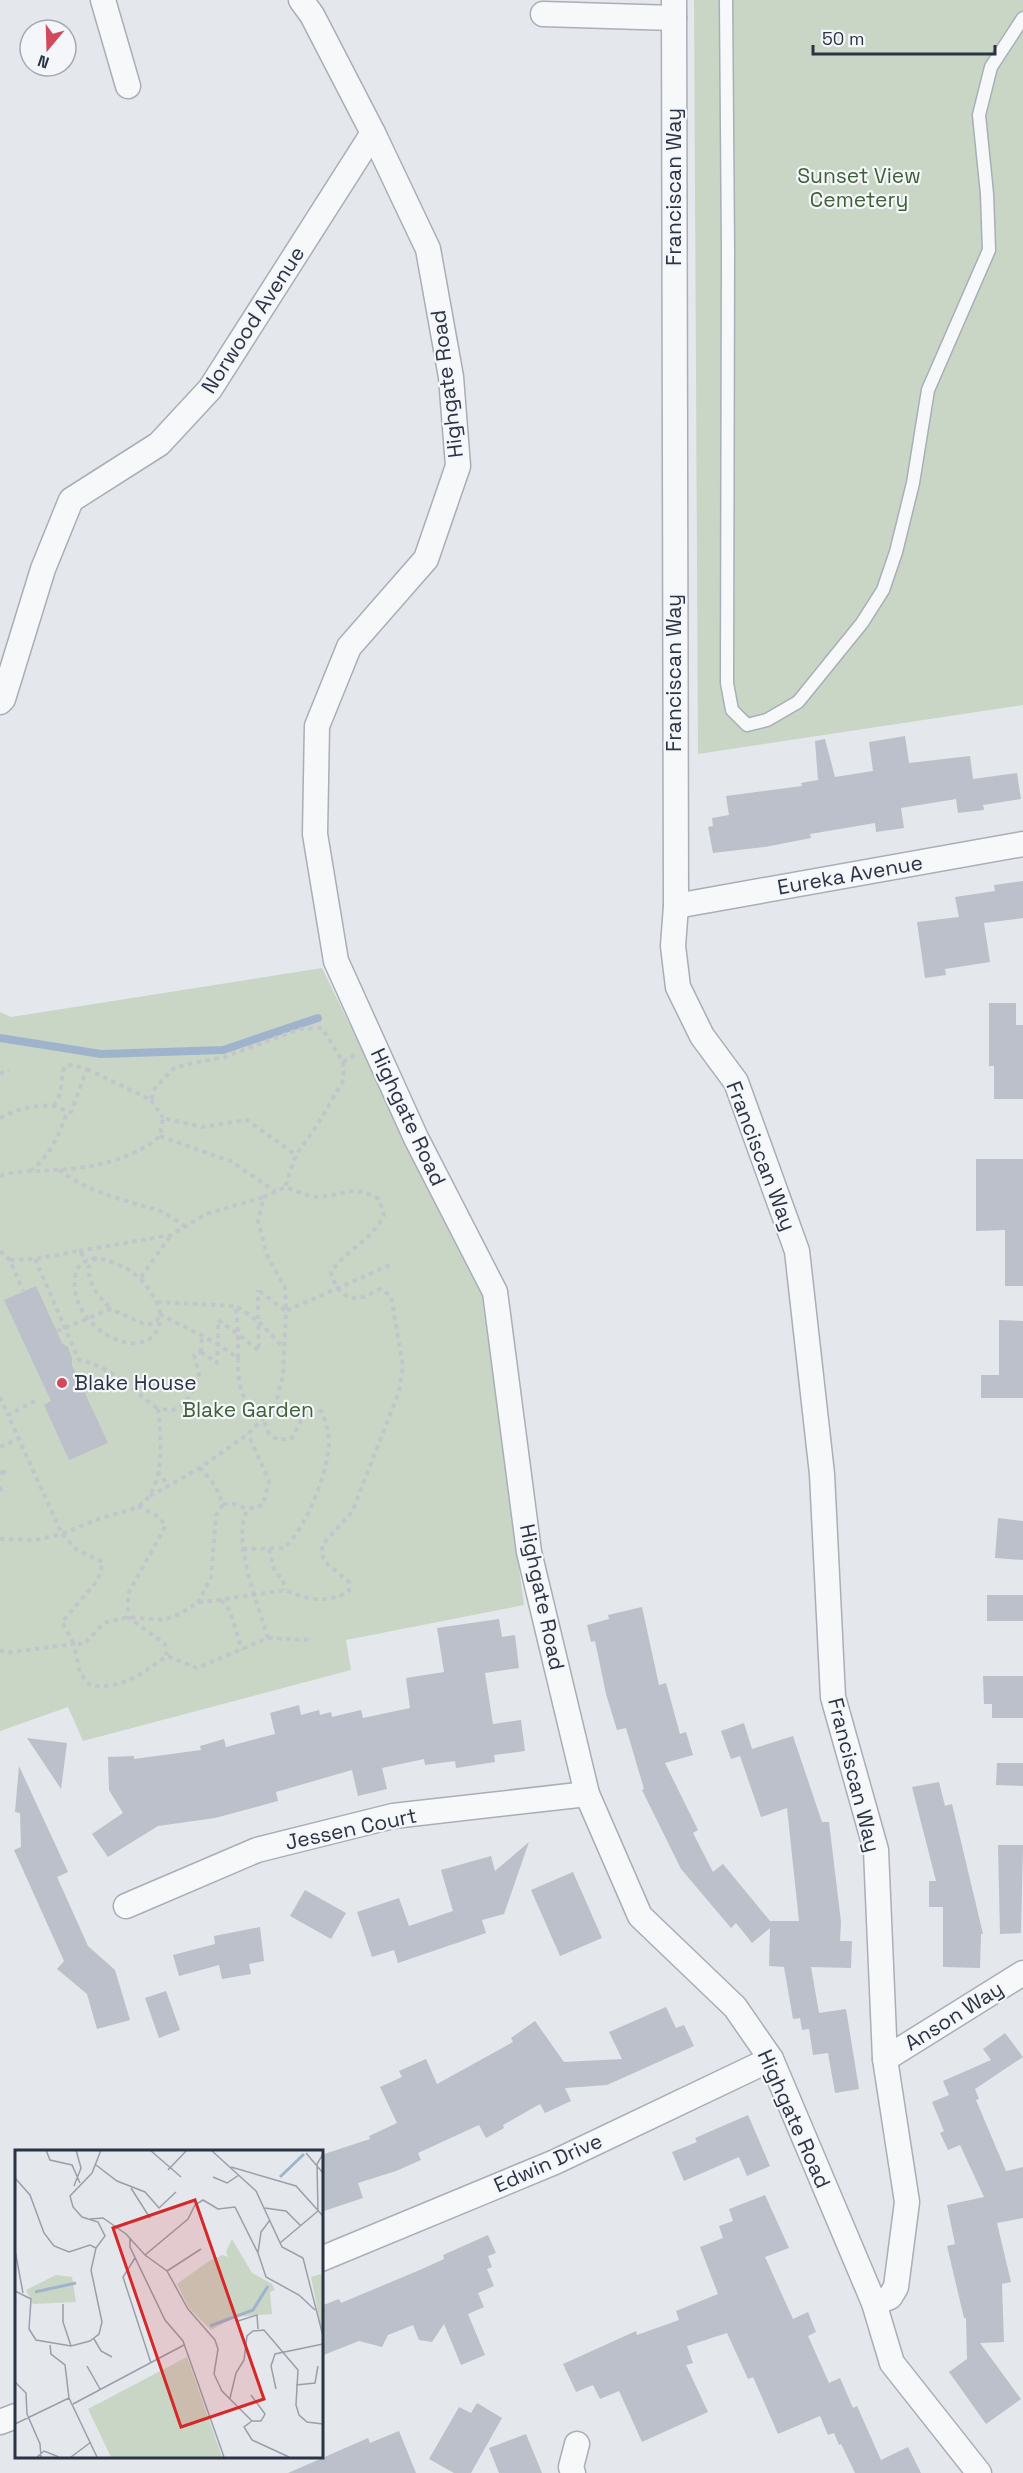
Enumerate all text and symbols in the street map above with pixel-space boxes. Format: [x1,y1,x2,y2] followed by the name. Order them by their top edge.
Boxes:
[18,18,78,78] north arrow
[813,18,994,56] scale bar
[822,27,864,50] text: 50 m
[35,50,52,73] text: N
[660,108,687,266] street label: Franciscan Way
[797,162,921,213] park label: Sunset View Cemetery
[195,241,310,398] street label: Norwood Avenue
[424,309,469,460] street label: Highgate Road
[660,594,687,752] street label: Franciscan Way
[775,848,925,901] street label: Eureka Avenue
[365,1044,452,1190] street label: Highgate Road
[721,1077,802,1234] street label: Franciscan Way
[74,1369,197,1396] place label: Blake House
[55,1376,69,1390] marker: Blake House
[182,1396,314,1423] park label: Blake Garden
[514,1521,571,1672] street label: Highgate Road
[822,1695,887,1855] street label: Franciscan Way
[283,1801,419,1856] street label: Jessen Court
[899,1975,1008,2056] street label: Anson Way
[752,2045,837,2192] street label: Highgate Road
[489,2127,606,2198] street label: Edwin Drive
[15,2150,322,2458] inset map

